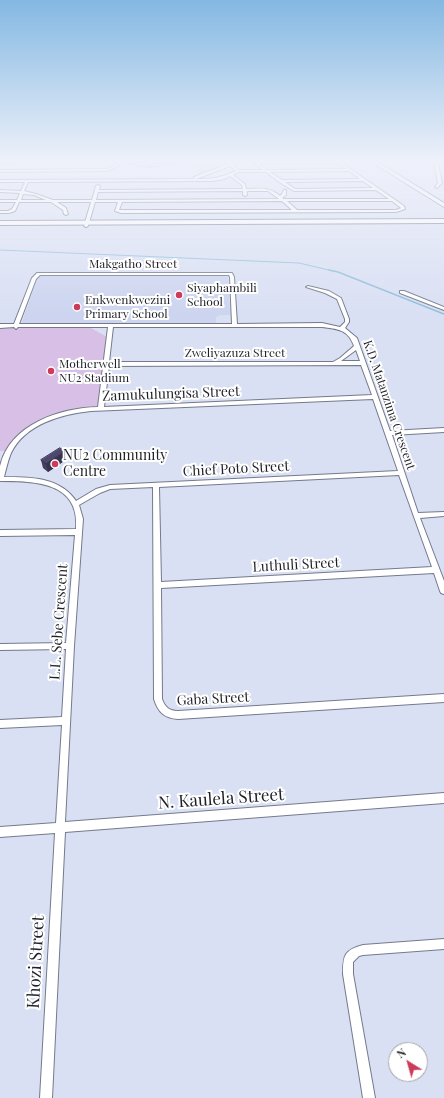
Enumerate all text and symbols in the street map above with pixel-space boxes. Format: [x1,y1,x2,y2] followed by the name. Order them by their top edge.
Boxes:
[89,257,177,271] street label: Makgatho Street
[187,281,257,309] place label: Siyaphambili School
[174,290,184,300] marker: Siyaphambili School
[85,293,170,321] place label: Enkwenkwezini Primary School
[72,302,82,312] marker: Enkwenkwezini Primary School
[360,338,418,472] street label: K.D. Matanzima Crescent
[185,346,285,360] street label: Zweliyazuza Street
[59,357,129,385] place label: Motherwell NU2 Stadium
[46,366,56,376] marker: Motherwell NU2 Stadium
[102,383,240,405] street label: Zamukulungisa Street
[63,448,167,480] place label: NU2 Community Centre
[182,458,290,480] street label: Chief Poto Street
[50,459,60,469] marker: NU2 Community Centre
[252,554,340,576] street label: Luthuli Street
[47,563,71,681] street label: L.L. Sebe Crescent
[176,689,250,709] street label: Gaba Street
[157,784,285,814] street label: N. Kaulela Street
[23,915,49,1009] street label: Khozi Street
[388,1042,428,1082] north arrow
[393,1044,409,1061] text: N

